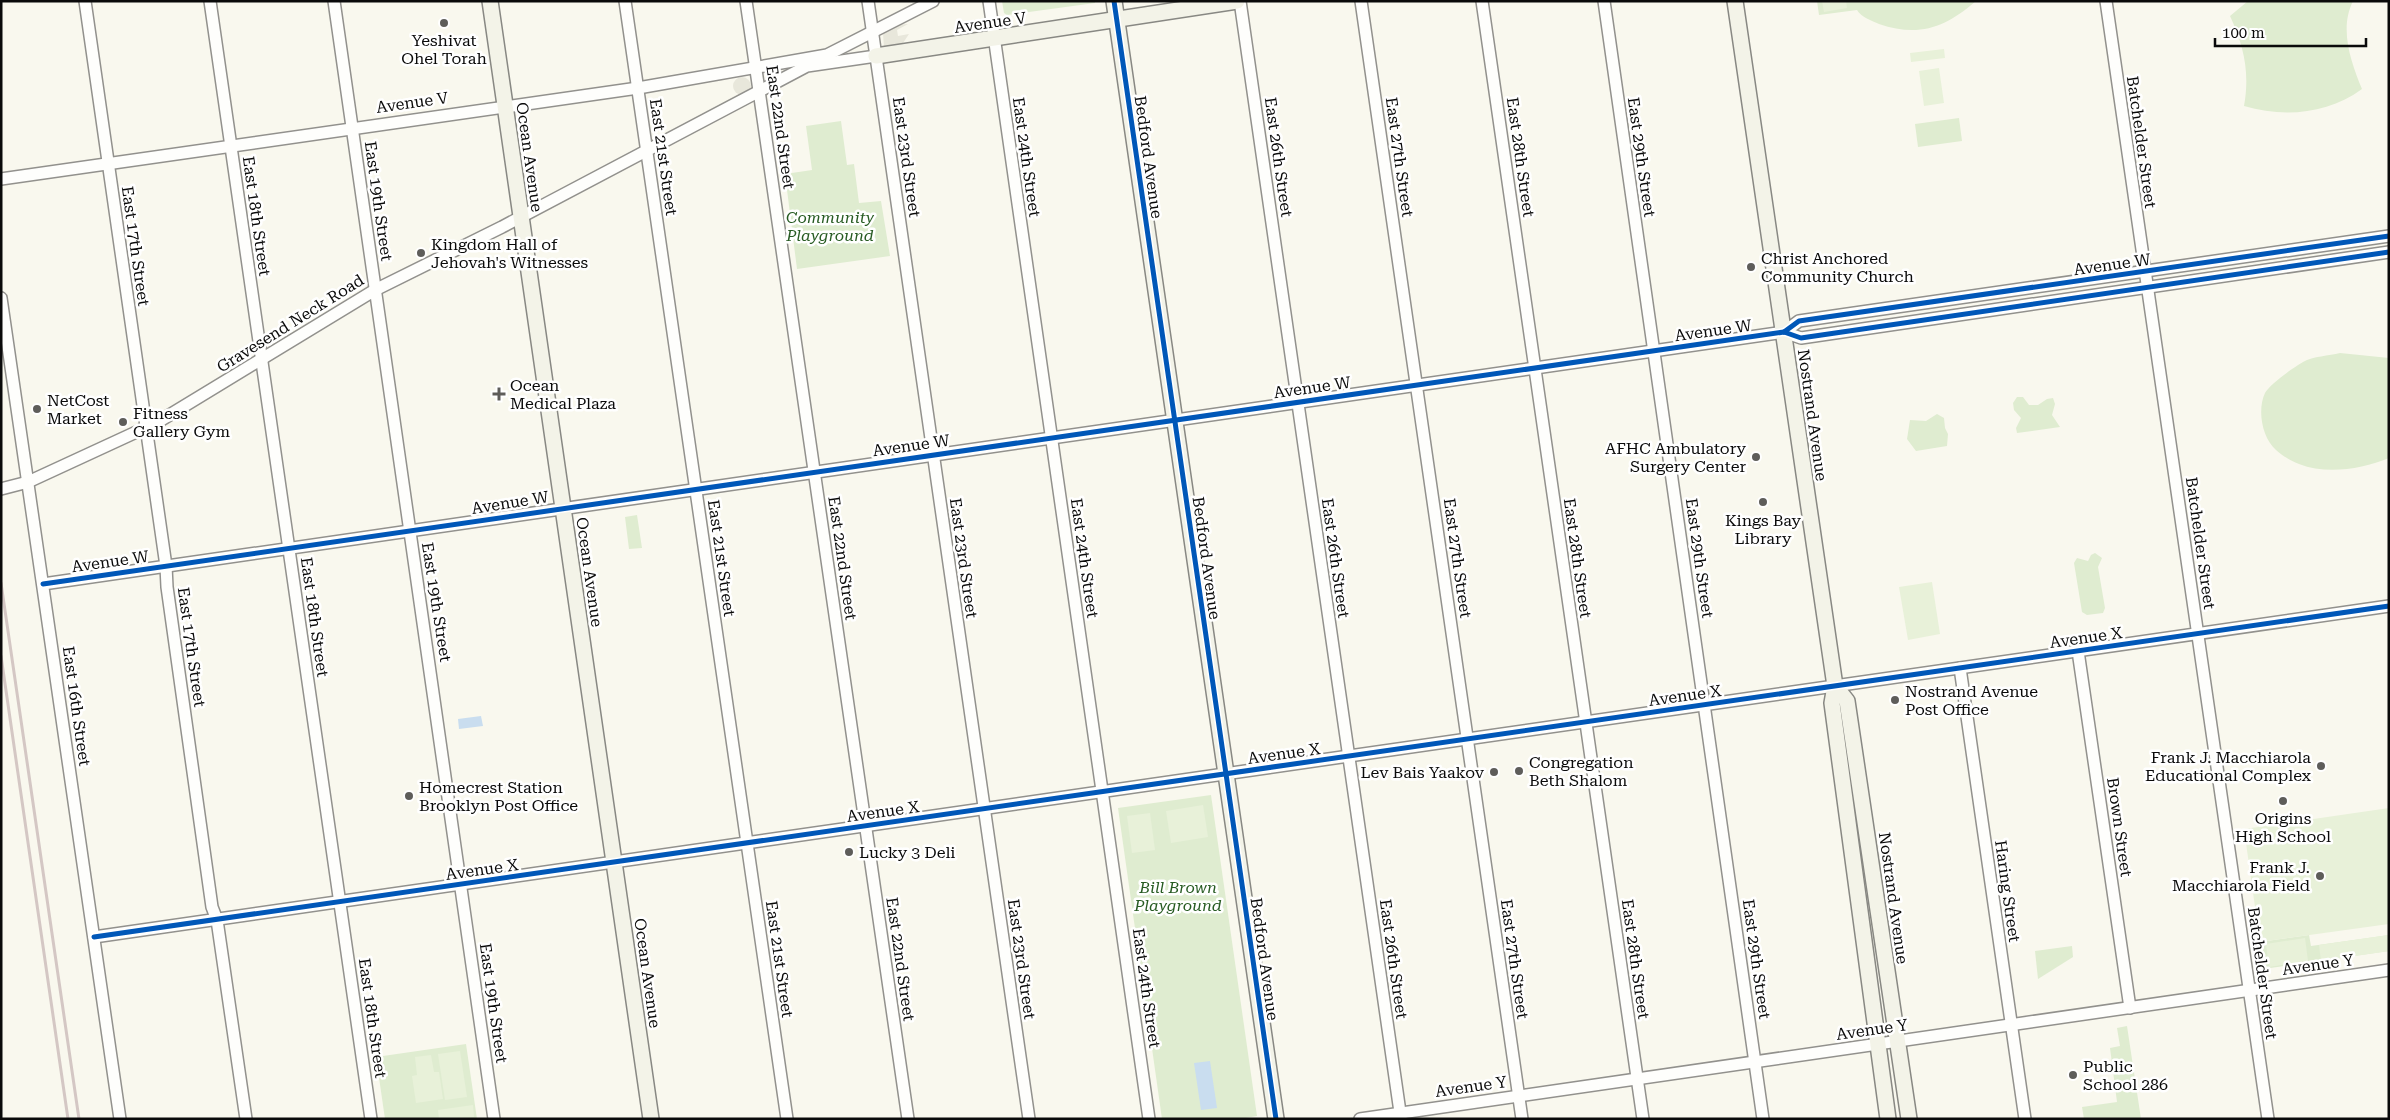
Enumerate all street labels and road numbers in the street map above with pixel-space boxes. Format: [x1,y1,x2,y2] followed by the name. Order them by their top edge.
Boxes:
[953,8,1028,37] street label: Avenue V
[762,64,799,190] street label: East 22nd Street
[2123,75,2160,209] street label: Batchelder Street
[375,88,450,117] street label: Avenue V
[1130,94,1167,220] street label: Bedford Avenue
[889,96,924,218] street label: East 23rd Street
[1009,96,1044,218] street label: East 24th Street
[1261,96,1296,218] street label: East 26th Street
[1382,96,1417,218] street label: East 27th Street
[1503,96,1538,218] street label: East 28th Street
[1624,96,1659,218] street label: East 29th Street
[646,97,681,217] street label: East 21st Street
[512,101,547,213] street label: Ocean Avenue
[361,140,396,262] street label: East 19th Street
[239,155,274,277] street label: East 18th Street
[118,185,153,307] street label: East 17th Street
[2072,250,2153,279] street label: Avenue W
[213,270,367,376] street label: Gravesend Neck Road
[1673,316,1754,345] street label: Avenue W
[1794,348,1831,483] street label: Nostrand Avenue
[1272,373,1353,402] street label: Avenue W
[871,431,952,460] street label: Avenue W
[2182,476,2219,610] street label: Batchelder Street
[470,487,551,518] street label: Avenue W
[824,495,861,621] street label: East 22nd Street
[1188,495,1225,621] street label: Bedford Avenue
[946,497,981,619] street label: East 23rd Street
[1067,497,1102,619] street label: East 24th Street
[1318,497,1353,619] street label: East 26th Street
[1440,497,1475,619] street label: East 27th Street
[1560,497,1595,619] street label: East 28th Street
[1682,497,1717,619] street label: East 29th Street
[704,498,739,618] street label: East 21st Street
[572,516,607,628] street label: Ocean Avenue
[418,541,455,663] street label: East 19th Street
[70,547,151,576] street label: Avenue W
[297,556,332,678] street label: East 18th Street
[174,586,209,708] street label: East 17th Street
[2048,623,2124,652] street label: Avenue X
[59,645,94,767] street label: East 16th Street
[1647,681,1723,710] street label: Avenue X
[1246,739,1322,768] street label: Avenue X
[2103,776,2136,878] street label: Brown Street
[845,797,921,826] street label: Avenue X
[1875,831,1912,966] street label: Nostrand Avenue
[1991,839,2024,943] street label: Haring Street
[444,855,520,884] street label: Avenue X
[882,896,919,1022] street label: East 22nd Street
[1246,896,1283,1022] street label: Bedford Avenue
[1004,898,1039,1020] street label: East 23rd Street
[1376,898,1411,1020] street label: East 26th Street
[1497,898,1532,1020] street label: East 27th Street
[1618,898,1653,1020] street label: East 28th Street
[1739,898,1774,1020] street label: East 29th Street
[762,899,797,1019] street label: East 21st Street
[2244,906,2281,1040] street label: Batchelder Street
[630,917,665,1029] street label: Ocean Avenue
[1129,927,1164,1049] street label: East 24th Street
[476,942,511,1064] street label: East 19th Street
[2281,950,2355,979] street label: Avenue Y
[355,957,390,1079] street label: East 18th Street
[1835,1015,1909,1044] street label: Avenue Y
[1434,1072,1508,1101] street label: Avenue Y

